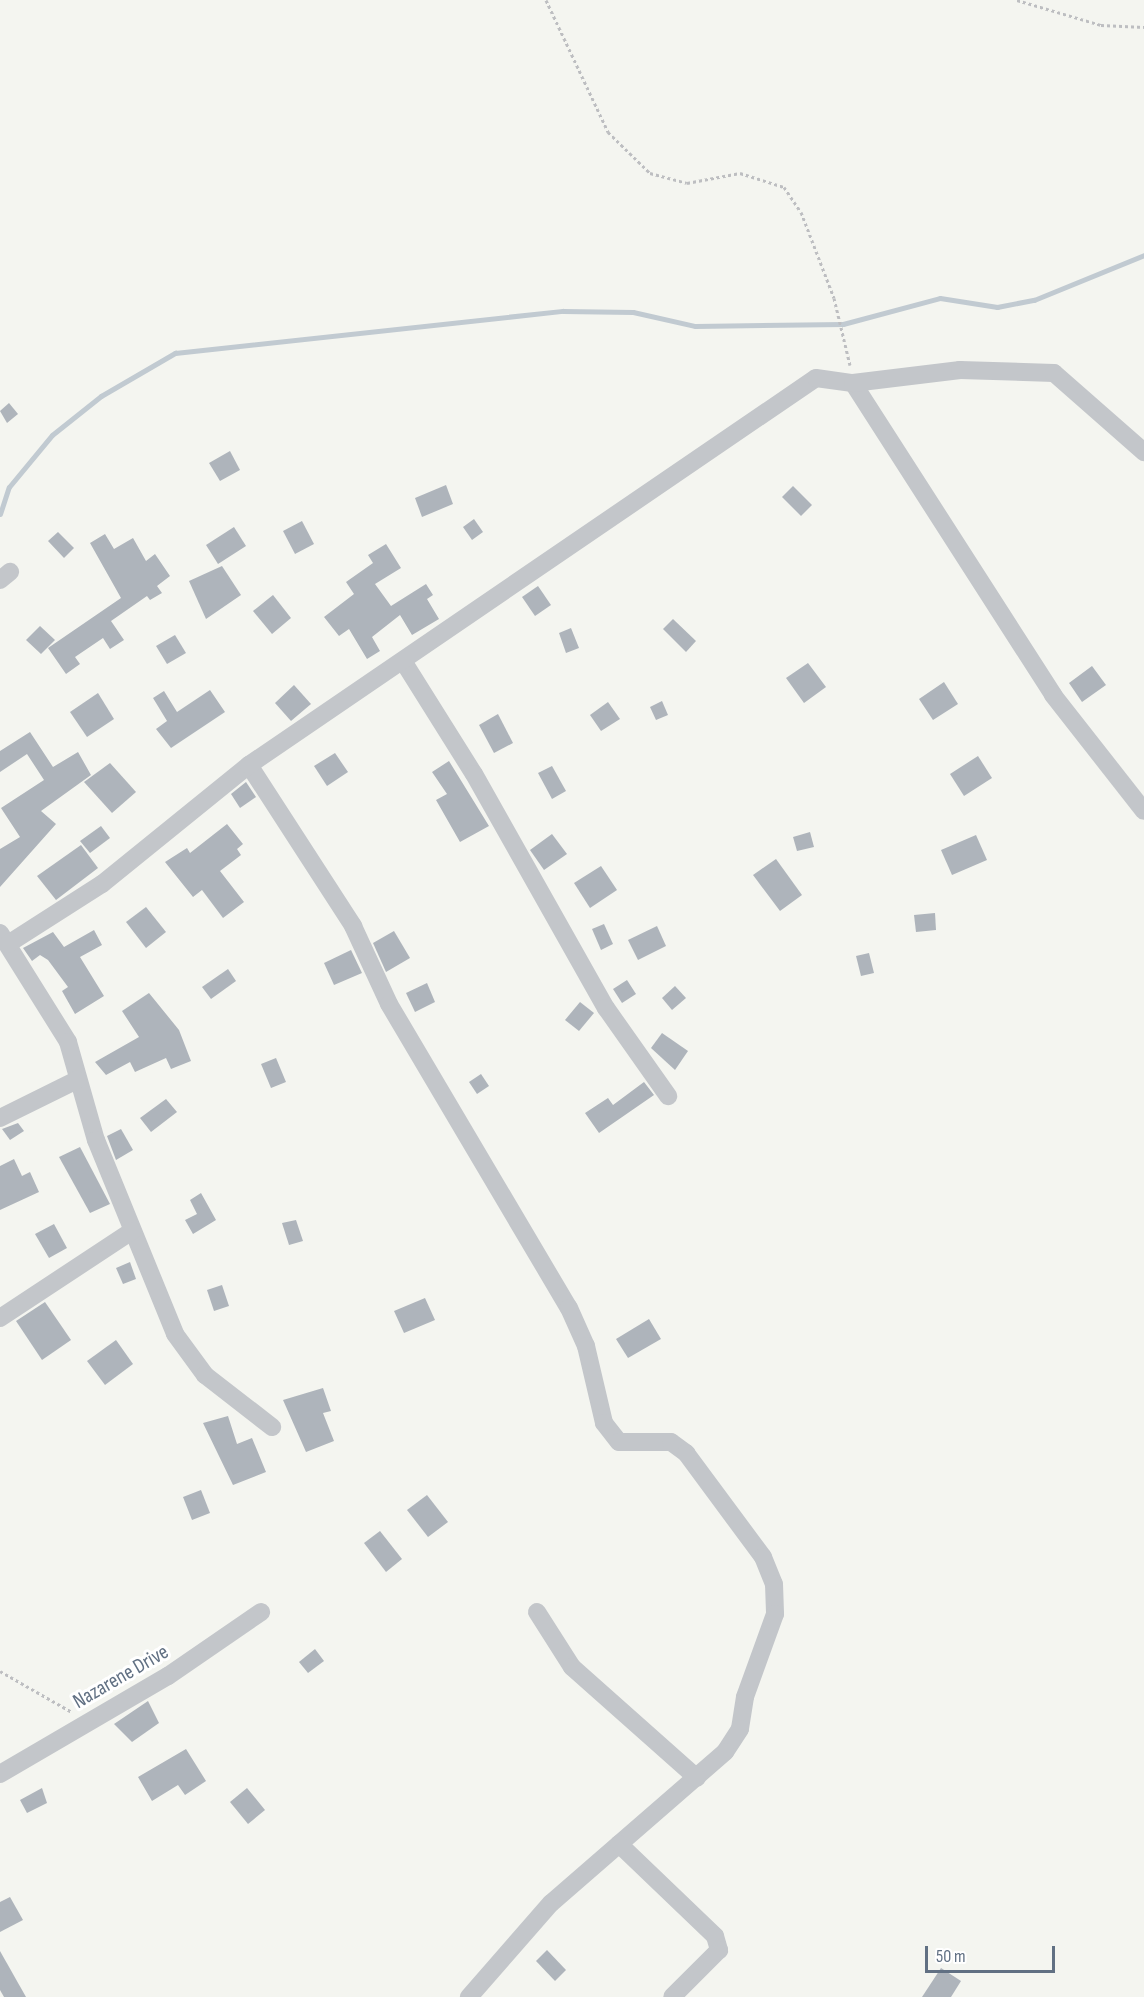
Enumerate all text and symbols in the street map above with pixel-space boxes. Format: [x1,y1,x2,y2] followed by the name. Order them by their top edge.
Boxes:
[69,1640,173,1714] street label: Nazarene Drive
[928,1934,1058,1972] scale bar
[936,1946,966,1967] text: 50 m

